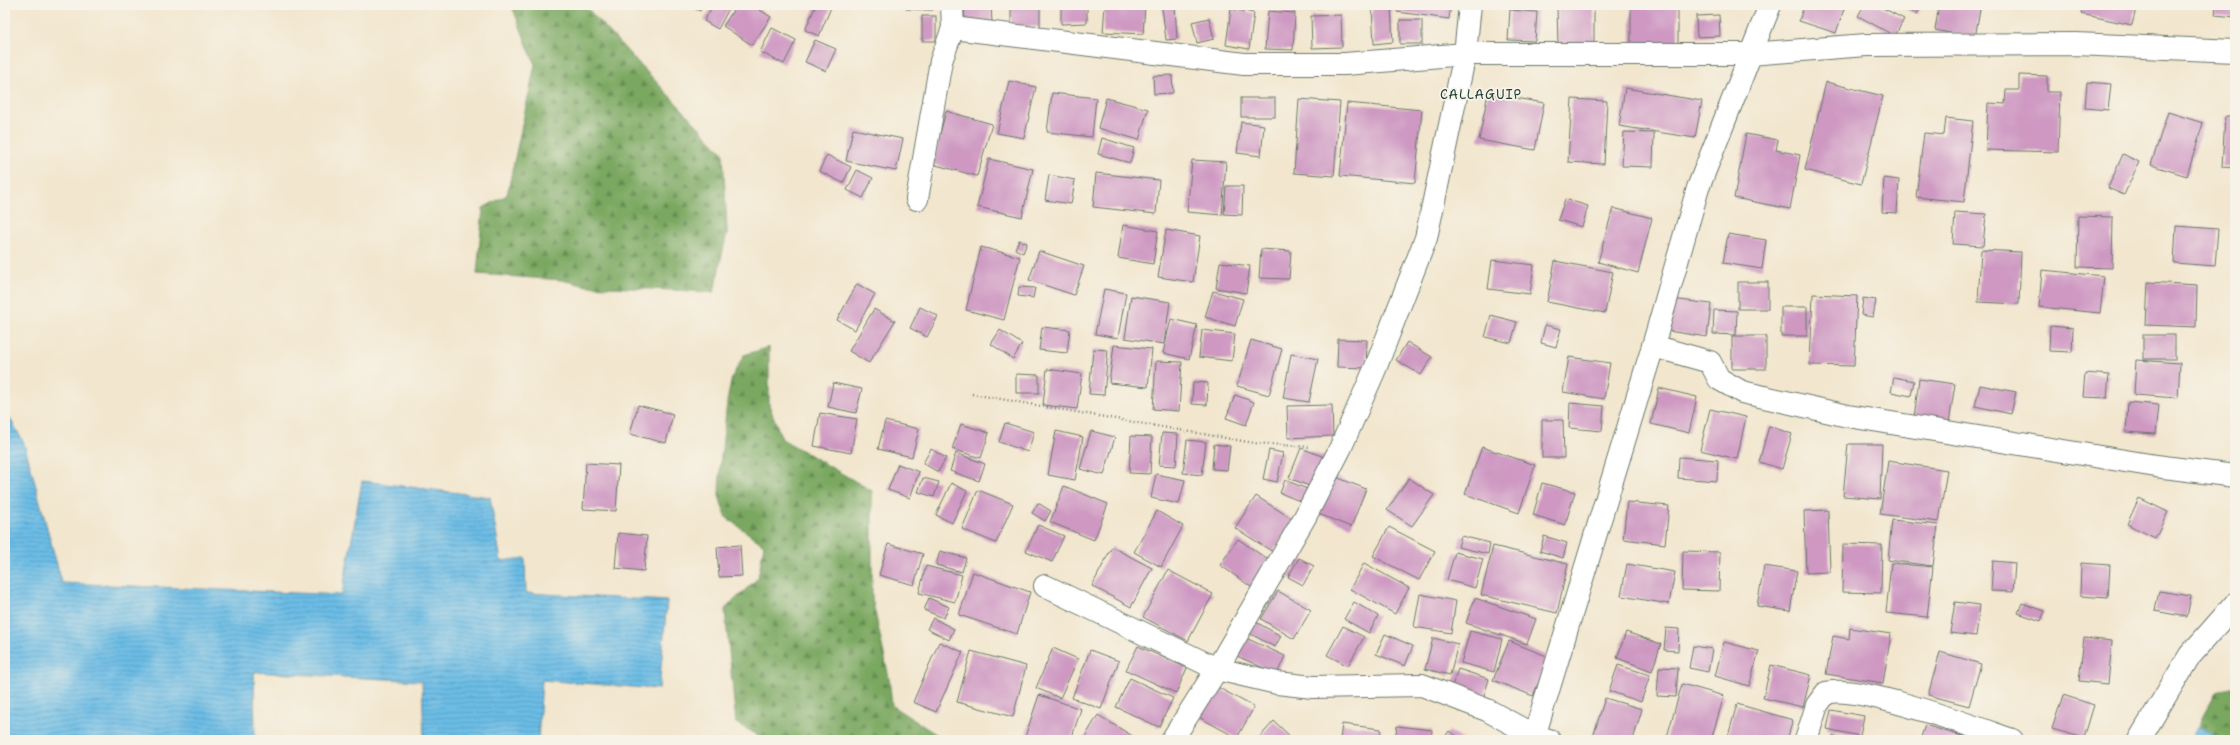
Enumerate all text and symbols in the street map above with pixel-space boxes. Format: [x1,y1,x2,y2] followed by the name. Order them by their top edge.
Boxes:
[1440,86,1522,103] district label: CALLAGUIP

